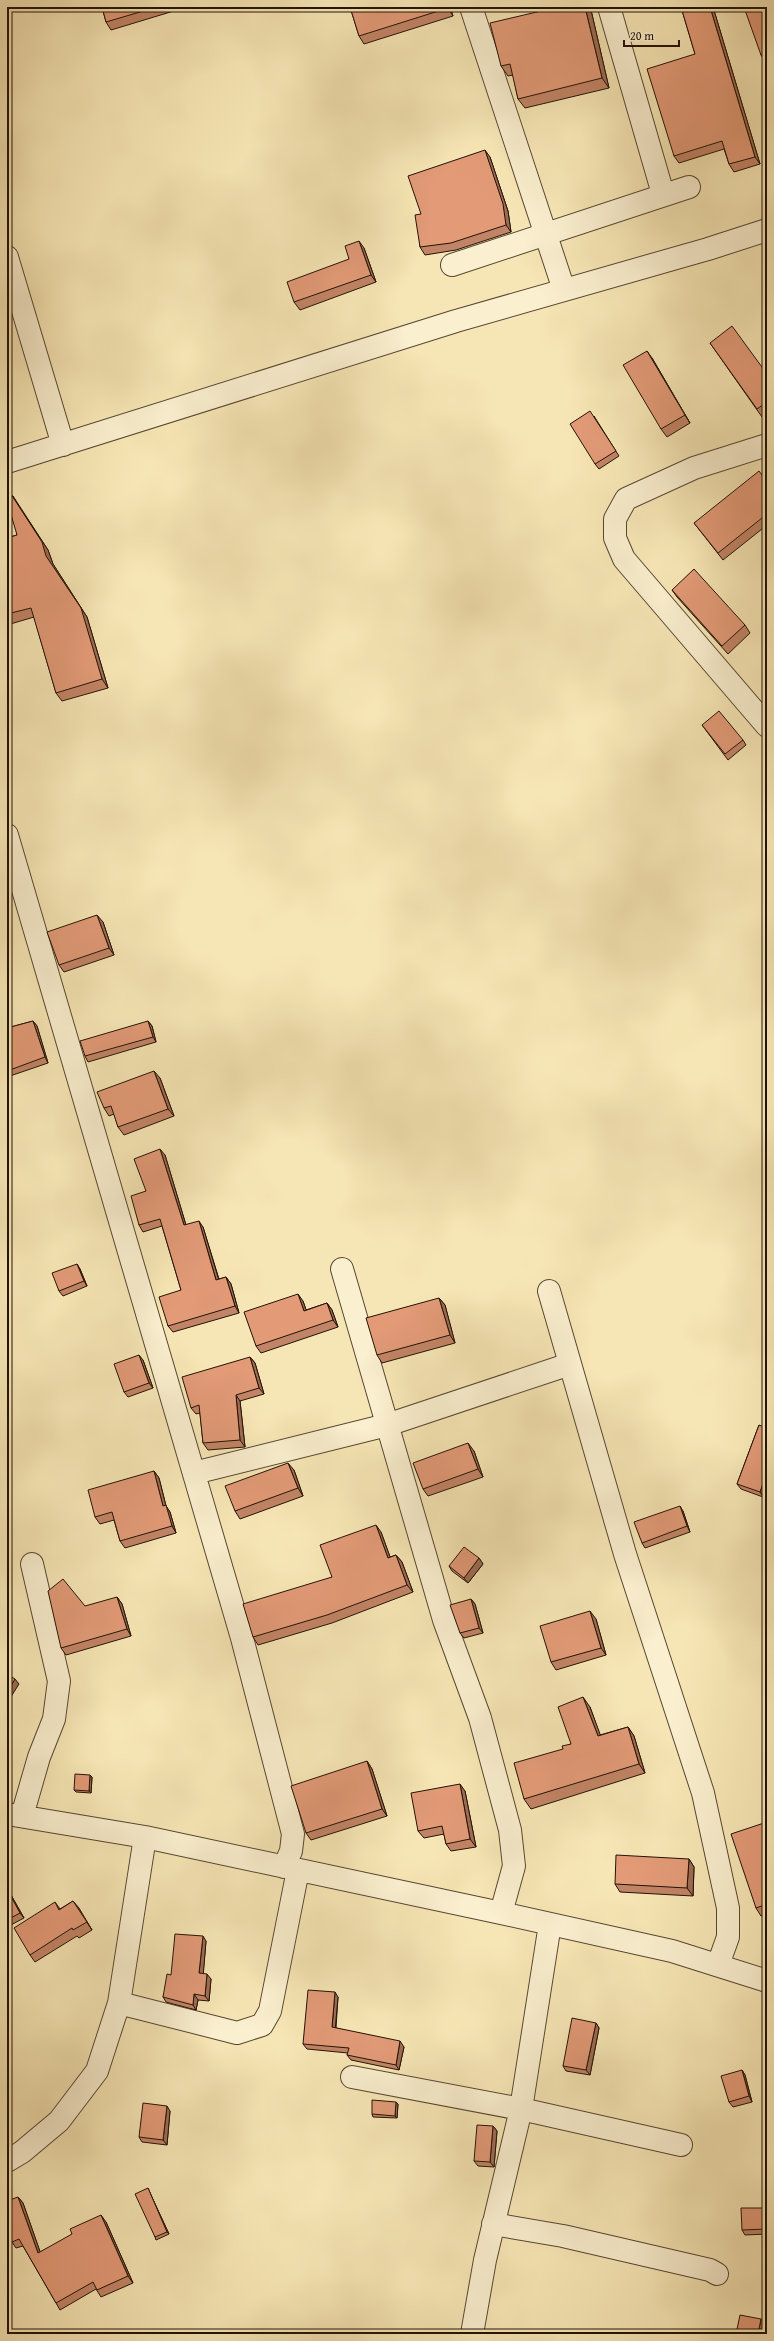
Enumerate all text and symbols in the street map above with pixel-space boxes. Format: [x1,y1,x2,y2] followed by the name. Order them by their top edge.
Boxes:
[624,22,679,48] scale bar
[630,27,654,44] text: 20 m

